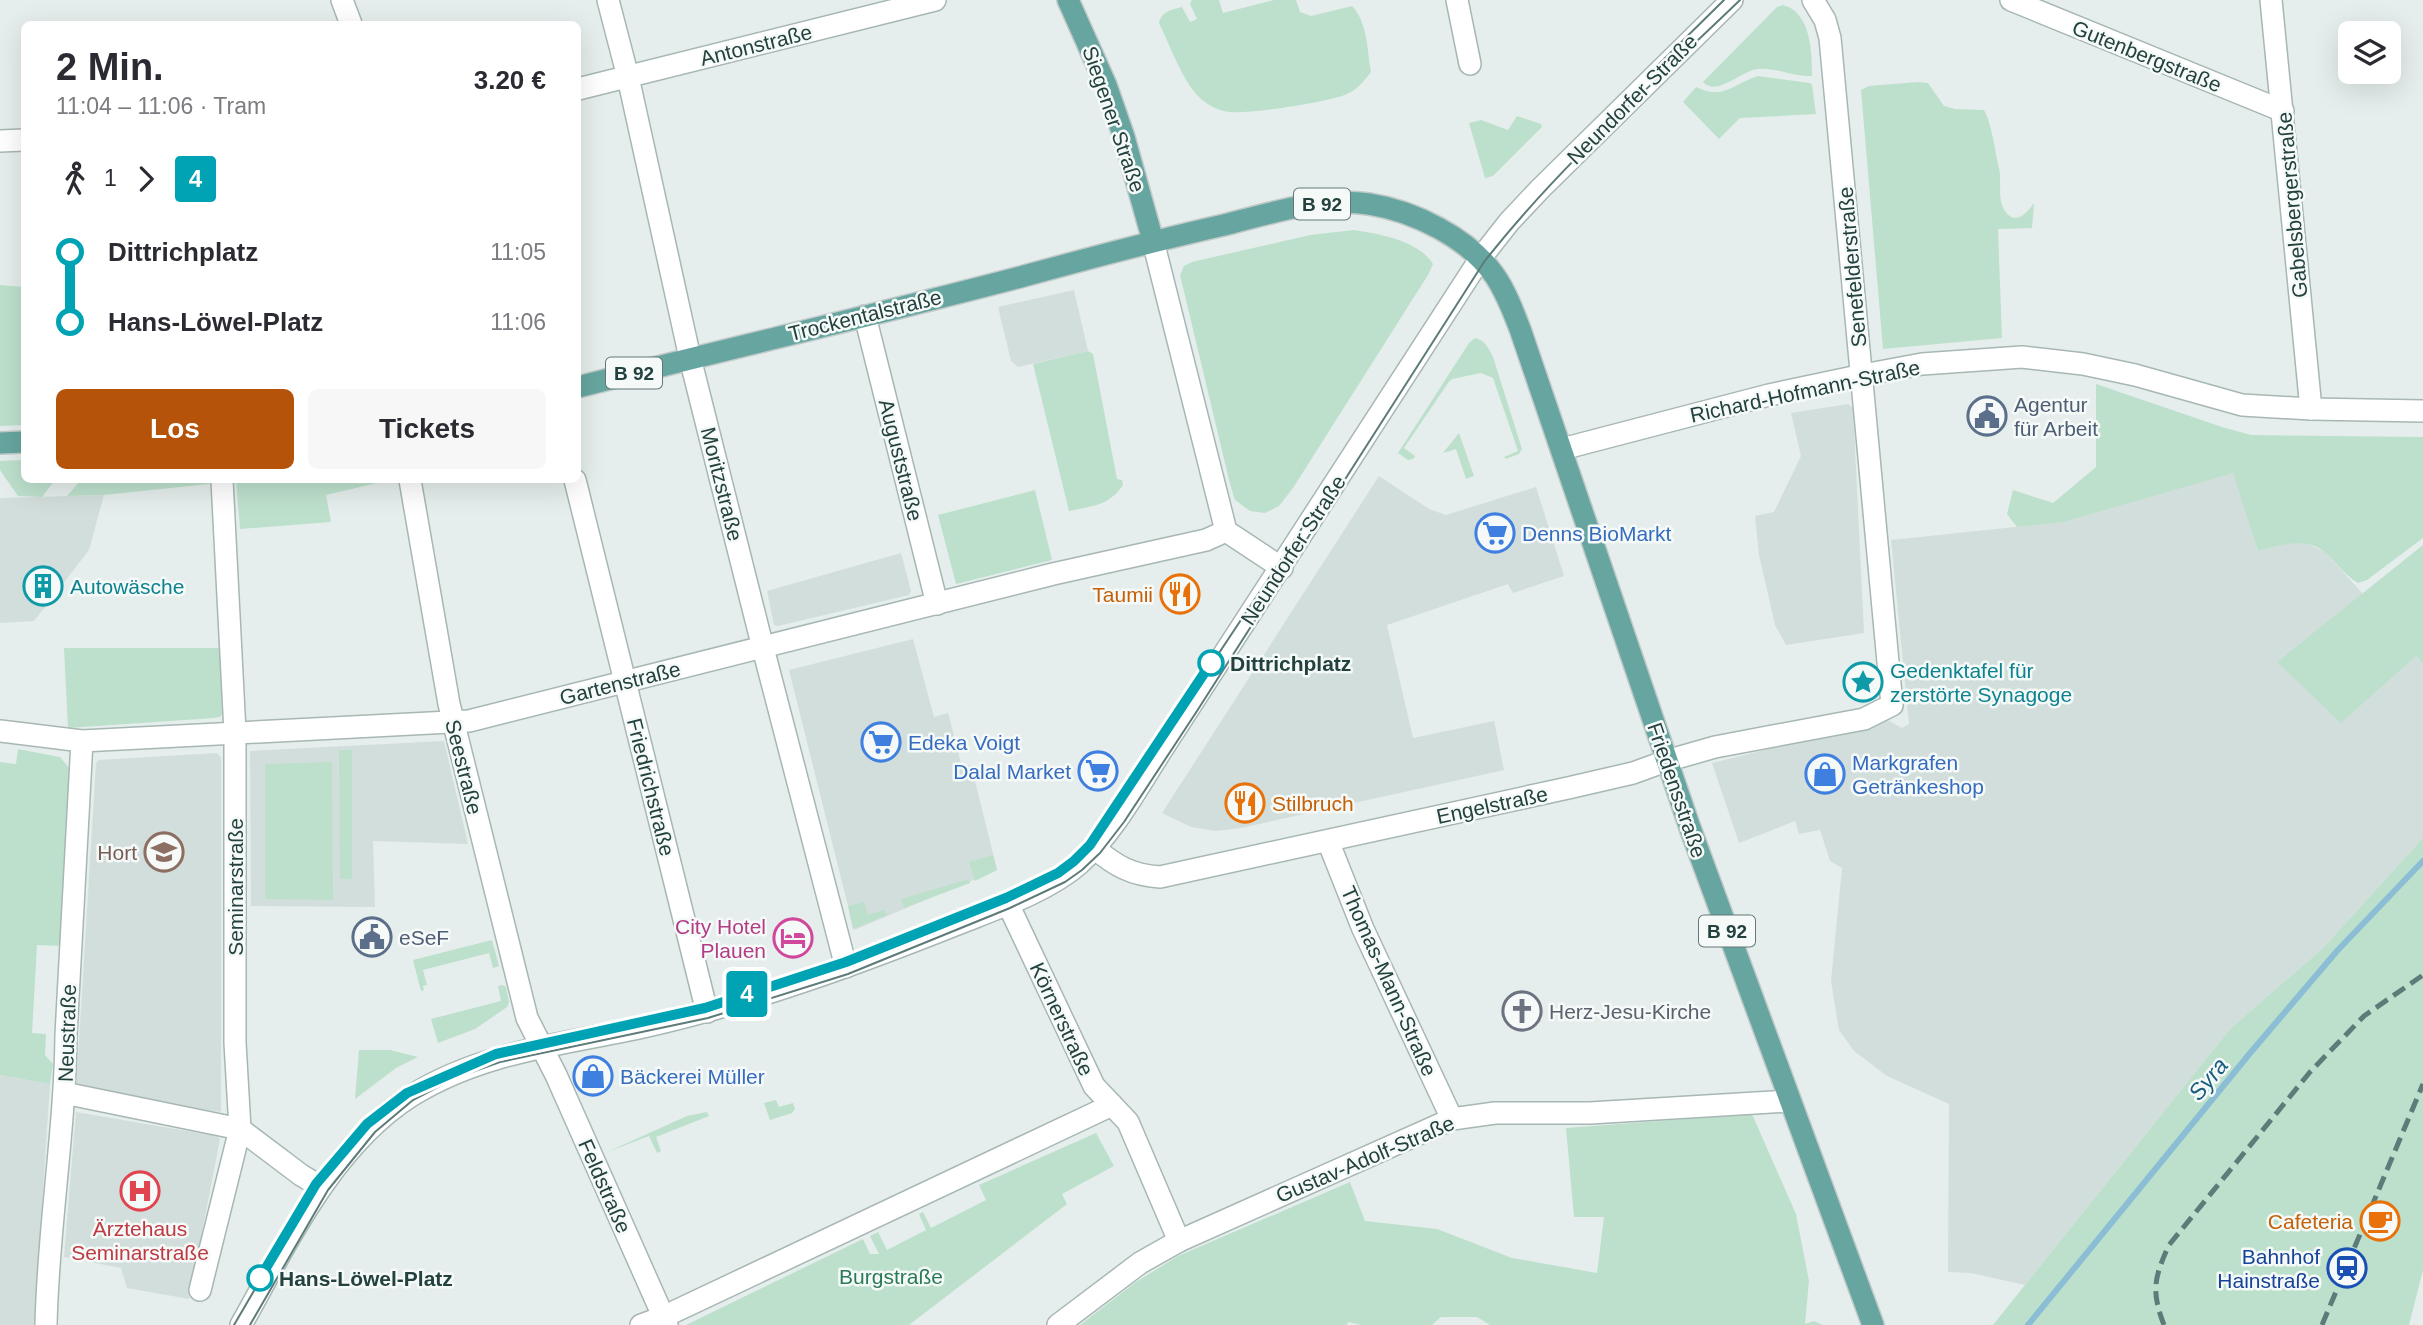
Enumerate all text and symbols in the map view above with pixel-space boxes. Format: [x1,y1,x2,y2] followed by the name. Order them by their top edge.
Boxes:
[2069,16,2225,96] street label: Gutenbergstraße
[698,20,814,70] street label: Antonstraße
[2338,21,2401,84] map controls
[2338,21,2401,84] button: layers
[1562,29,1702,169] street label: Neundorfer Straße
[1078,43,1150,195] street label: Siegener Straße
[56,46,164,88] text: 2 Min.
[474,65,546,95] text: 3.20 €
[56,93,266,119] text: 11:04 – 11:06 · Tram
[2272,111,2312,299] street label: Gabelsbergerstraße
[56,160,94,198] icon: walk
[127,160,165,198] icon: forward
[104,165,117,191] text: 1
[189,165,202,192] text: 4
[1834,186,1870,348] street label: Senefelderstraße
[1294,188,1350,220] road number: B 92
[108,237,258,267] text: Dittrichplatz
[490,239,546,265] text: 11:05
[786,285,944,345] street label: Trockentalstraße
[108,307,323,337] text: Hans-Löwel-Platz
[490,309,546,335] text: 11:06
[1688,355,1922,427] street label: Richard-Hofmann-Straße
[606,358,662,388] road number: B 92
[56,389,294,469] button: Los
[308,389,546,469] button: Tickets
[2014,393,2098,440] place label: Agentur für Arbeit
[1966,395,2008,437] public building icon: Agentur für Arbeit
[875,397,927,523] street label: Auguststraße
[697,425,747,543] street label: Moritzstraße
[1236,471,1350,629] street label: Neundorfer Straße
[1474,512,1516,554] supermarket icon: Denns BioMarkt
[1522,522,1672,545] place label: Denns BioMarkt
[22,565,64,607] building icon: Autowäsche
[1159,573,1201,615] restaurant icon: Taumii
[70,575,184,598] place label: Autowäsche
[1092,583,1153,606] place label: Taumii
[1198,650,1224,676] marker: Dittrichplatz
[1230,652,1351,675] place label: Dittrichplatz
[557,657,683,709] street label: Gartenstraße
[1890,659,2072,706] place label: Gedenktafel für zerstörte Synagoge
[1842,661,1884,703] place icon: Gedenktafel für zerstörte Synagoge
[623,716,679,858] street label: Friedrichstraße
[441,717,487,817] street label: Seestraße
[1643,719,1711,861] street label: Friedensstraße
[860,721,902,763] supermarket icon: Edeka Voigt
[908,731,1020,754] place label: Edeka Voigt
[1077,750,1119,792] supermarket icon: Dalal Market
[1852,751,1984,798] place label: Markgrafen Getränkeshop
[1804,753,1846,795] shop icon: Markgrafen Getränkeshop
[953,760,1071,783] place label: Dalal Market
[1224,782,1266,824] restaurant icon: Stilbruch
[1434,782,1550,828] street label: Engelstraße
[1272,792,1354,815] place label: Stilbruch
[224,818,247,956] street label: Seminarstraße
[143,831,185,873] school or university icon: Hort
[97,841,137,864] place label: Hort
[1337,882,1441,1080] street label: Thomas-Mann-Straße
[675,915,766,962] place label: City Hotel Plauen
[351,916,393,958] public building icon: eSeF
[1699,916,1755,946] road number: B 92
[772,917,814,959] hotel icon: City Hotel Plauen
[399,926,449,949] place label: eSeF
[1026,959,1098,1079] street label: Körnerstraße
[724,971,770,1017] line badge: 4
[740,980,754,1007] text: 4
[54,984,80,1082] street label: Neustraße
[1501,990,1543,1032] church icon: Herz-Jesu-Kirche
[1549,1000,1711,1023] place label: Herz-Jesu-Kirche
[2183,1053,2233,1105] water label: Syra
[572,1055,614,1097] shop icon: Bäckerei Müller
[620,1065,765,1088] place label: Bäckerei Müller
[1272,1111,1458,1207] street label: Gustav-Adolf-Straße
[574,1135,636,1237] street label: Feldstraße
[119,1170,161,1212] hospital icon: Ärztehaus Seminarstraße
[2359,1200,2401,1242] cafe icon: Cafeteria
[2268,1210,2353,1233] place label: Cafeteria
[71,1217,209,1264] place label: Ärztehaus Seminarstraße
[2217,1245,2320,1292] place label: Bahnhof Hainstraße
[2326,1247,2368,1289] station icon: Bahnhof Hainstraße
[247,1265,273,1291] marker: Hans-Löwel-Platz
[839,1265,943,1288] park label: Burgstraße
[279,1267,453,1290] place label: Hans-Löwel-Platz

